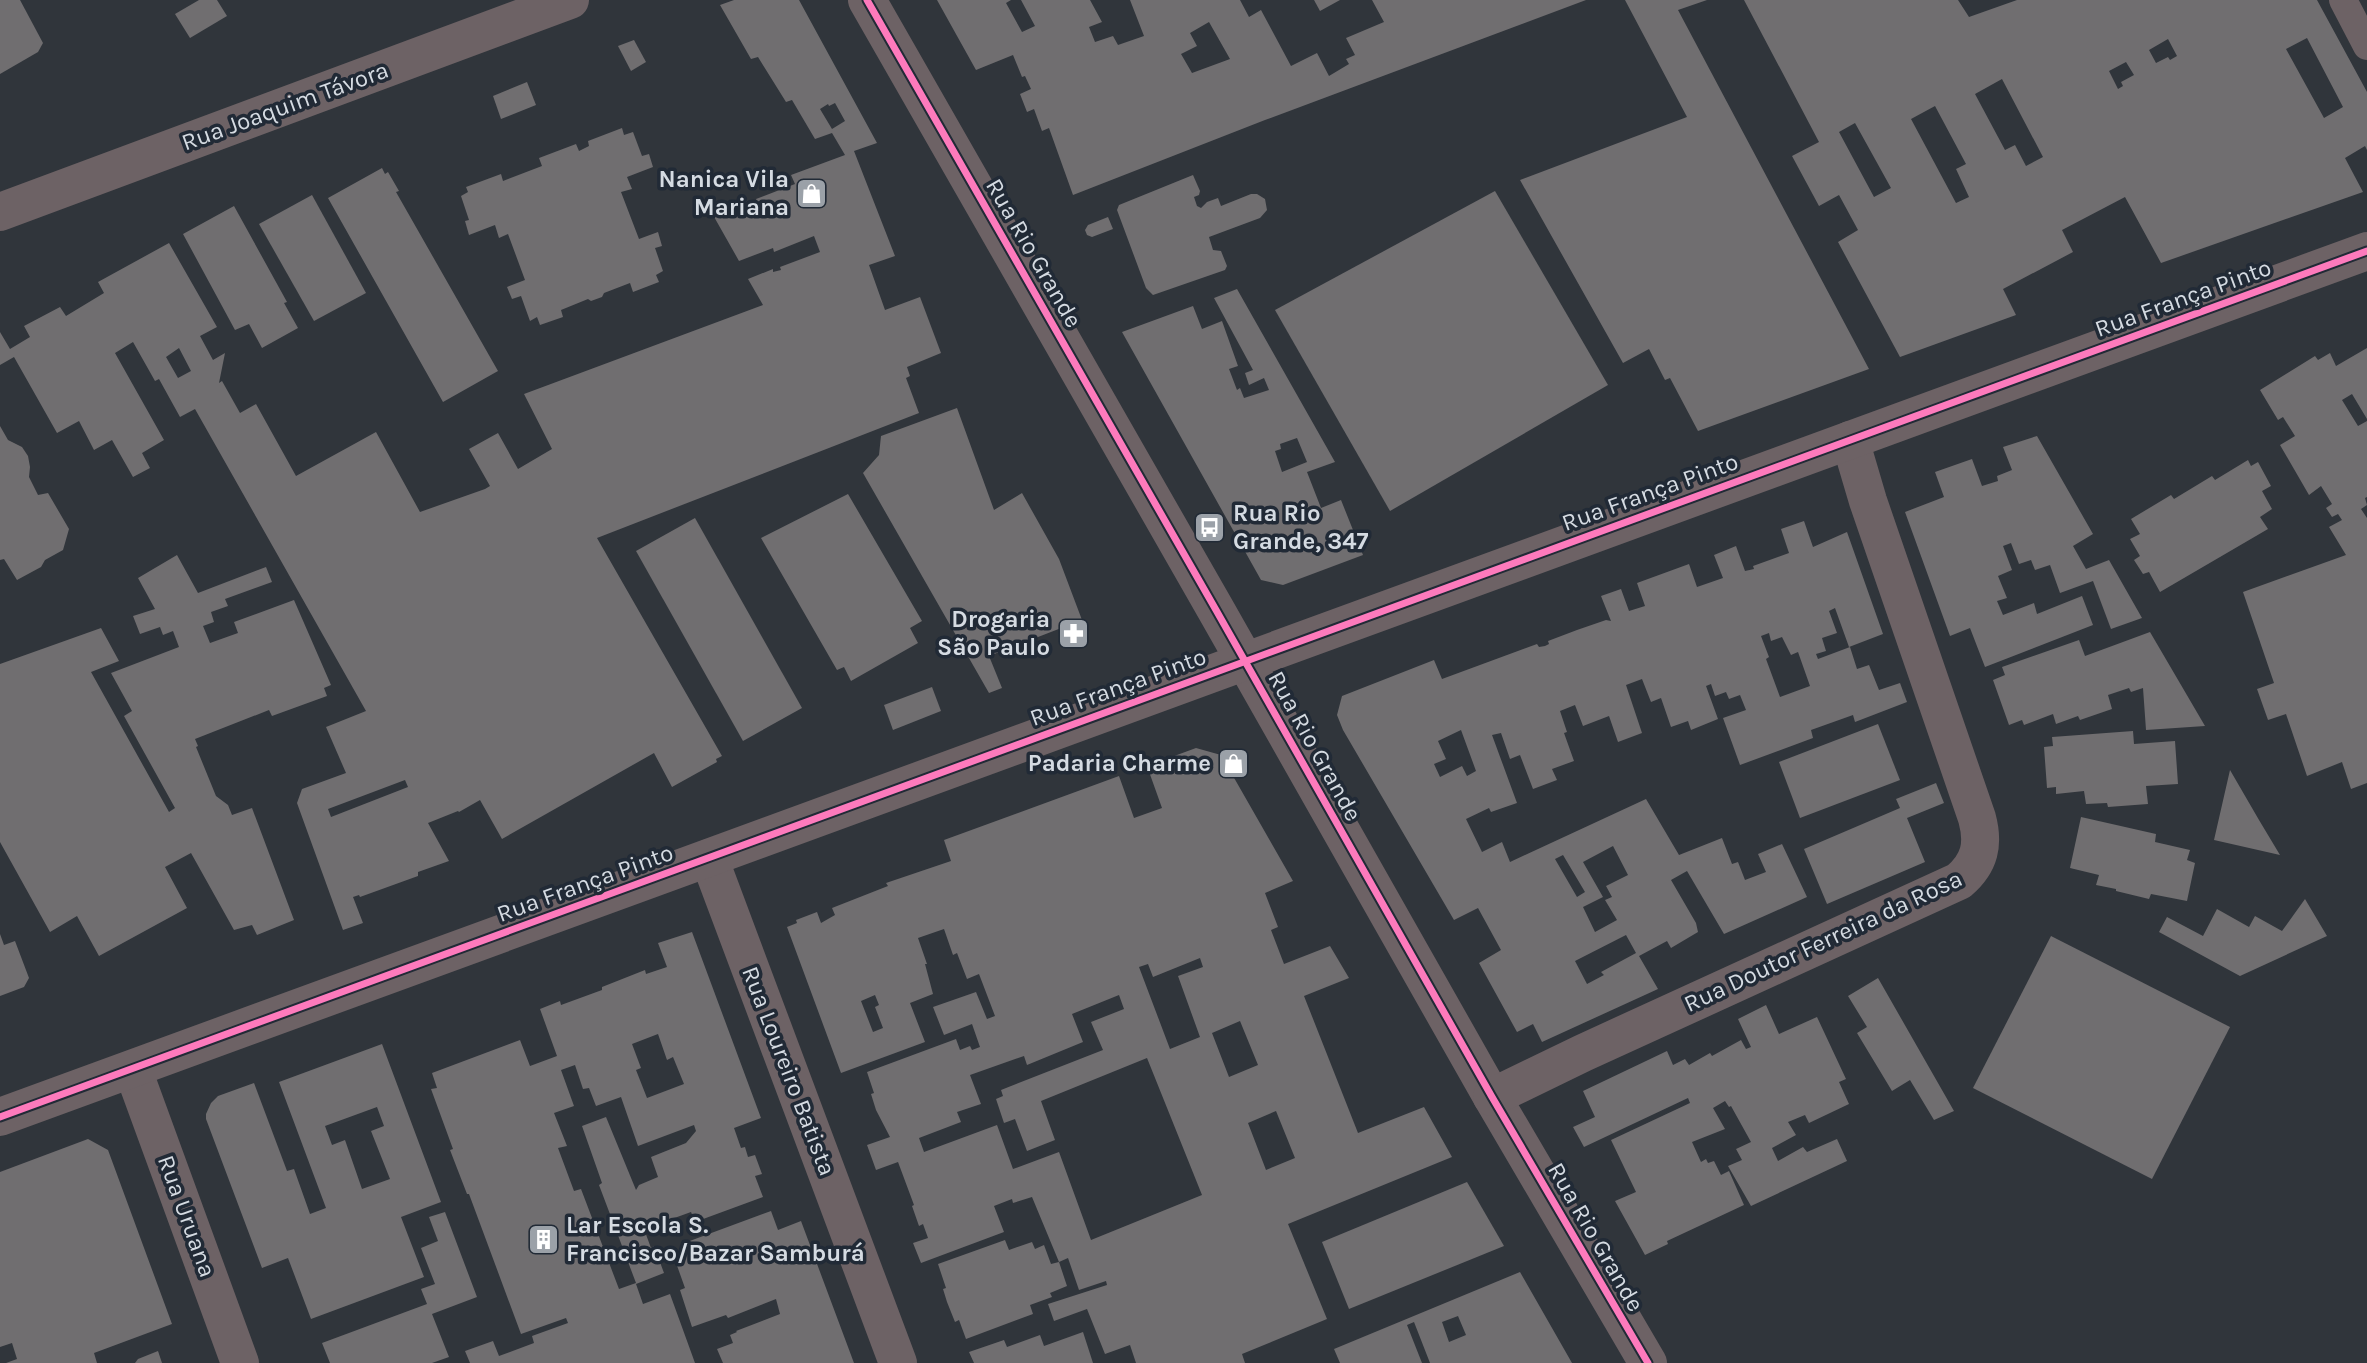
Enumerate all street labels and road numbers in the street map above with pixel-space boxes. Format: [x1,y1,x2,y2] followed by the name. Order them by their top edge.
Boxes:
[178,56,392,156] street label: Rua Joaquim Távora
[980,174,1088,332] street label: Rua Rio Grande
[2091,253,2275,343] street label: Rua França Pinto
[1558,447,1742,537] street label: Rua França Pinto
[1026,642,1210,732] street label: Rua França Pinto
[1262,666,1368,826] street label: Rua Rio Grande
[493,838,677,928] street label: Rua França Pinto
[1680,864,1966,1018] street label: Rua Doutor Ferreira da Rosa
[736,962,842,1180] street label: Rua Loureiro Batista
[152,1151,222,1281] street label: Rua Uruana
[1542,1158,1650,1316] street label: Rua Rio Grande

